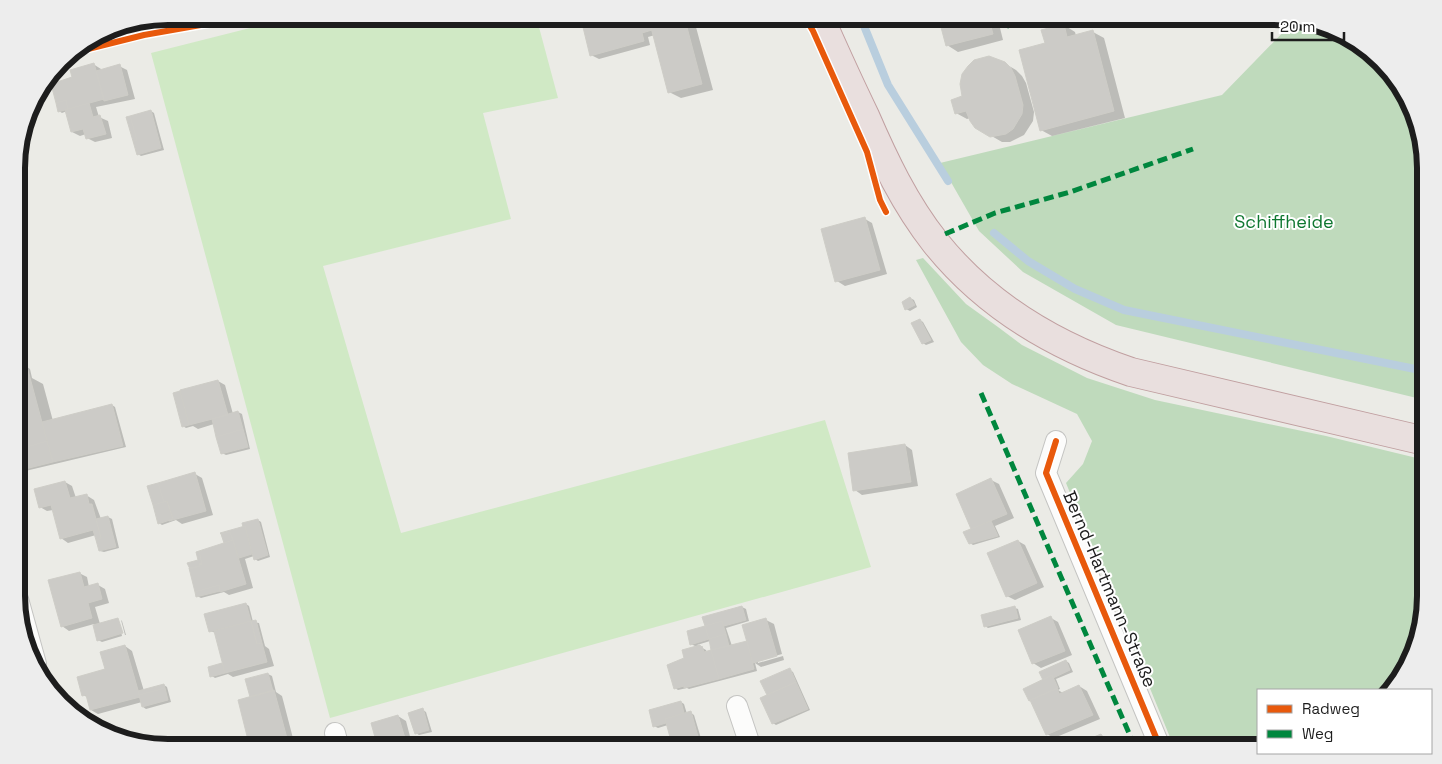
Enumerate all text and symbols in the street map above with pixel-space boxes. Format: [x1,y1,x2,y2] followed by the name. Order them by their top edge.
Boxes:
[1272,10,1344,42] scale bar
[1280,17,1315,36] text: 20 m
[1234,210,1334,233] park label: Schiffheide
[1058,487,1162,691] street label: Bernd-Hartmann-Straße
[1257,689,1432,754] legend
[1302,699,1360,718] text: Radweg
[1302,724,1333,743] text: Weg

